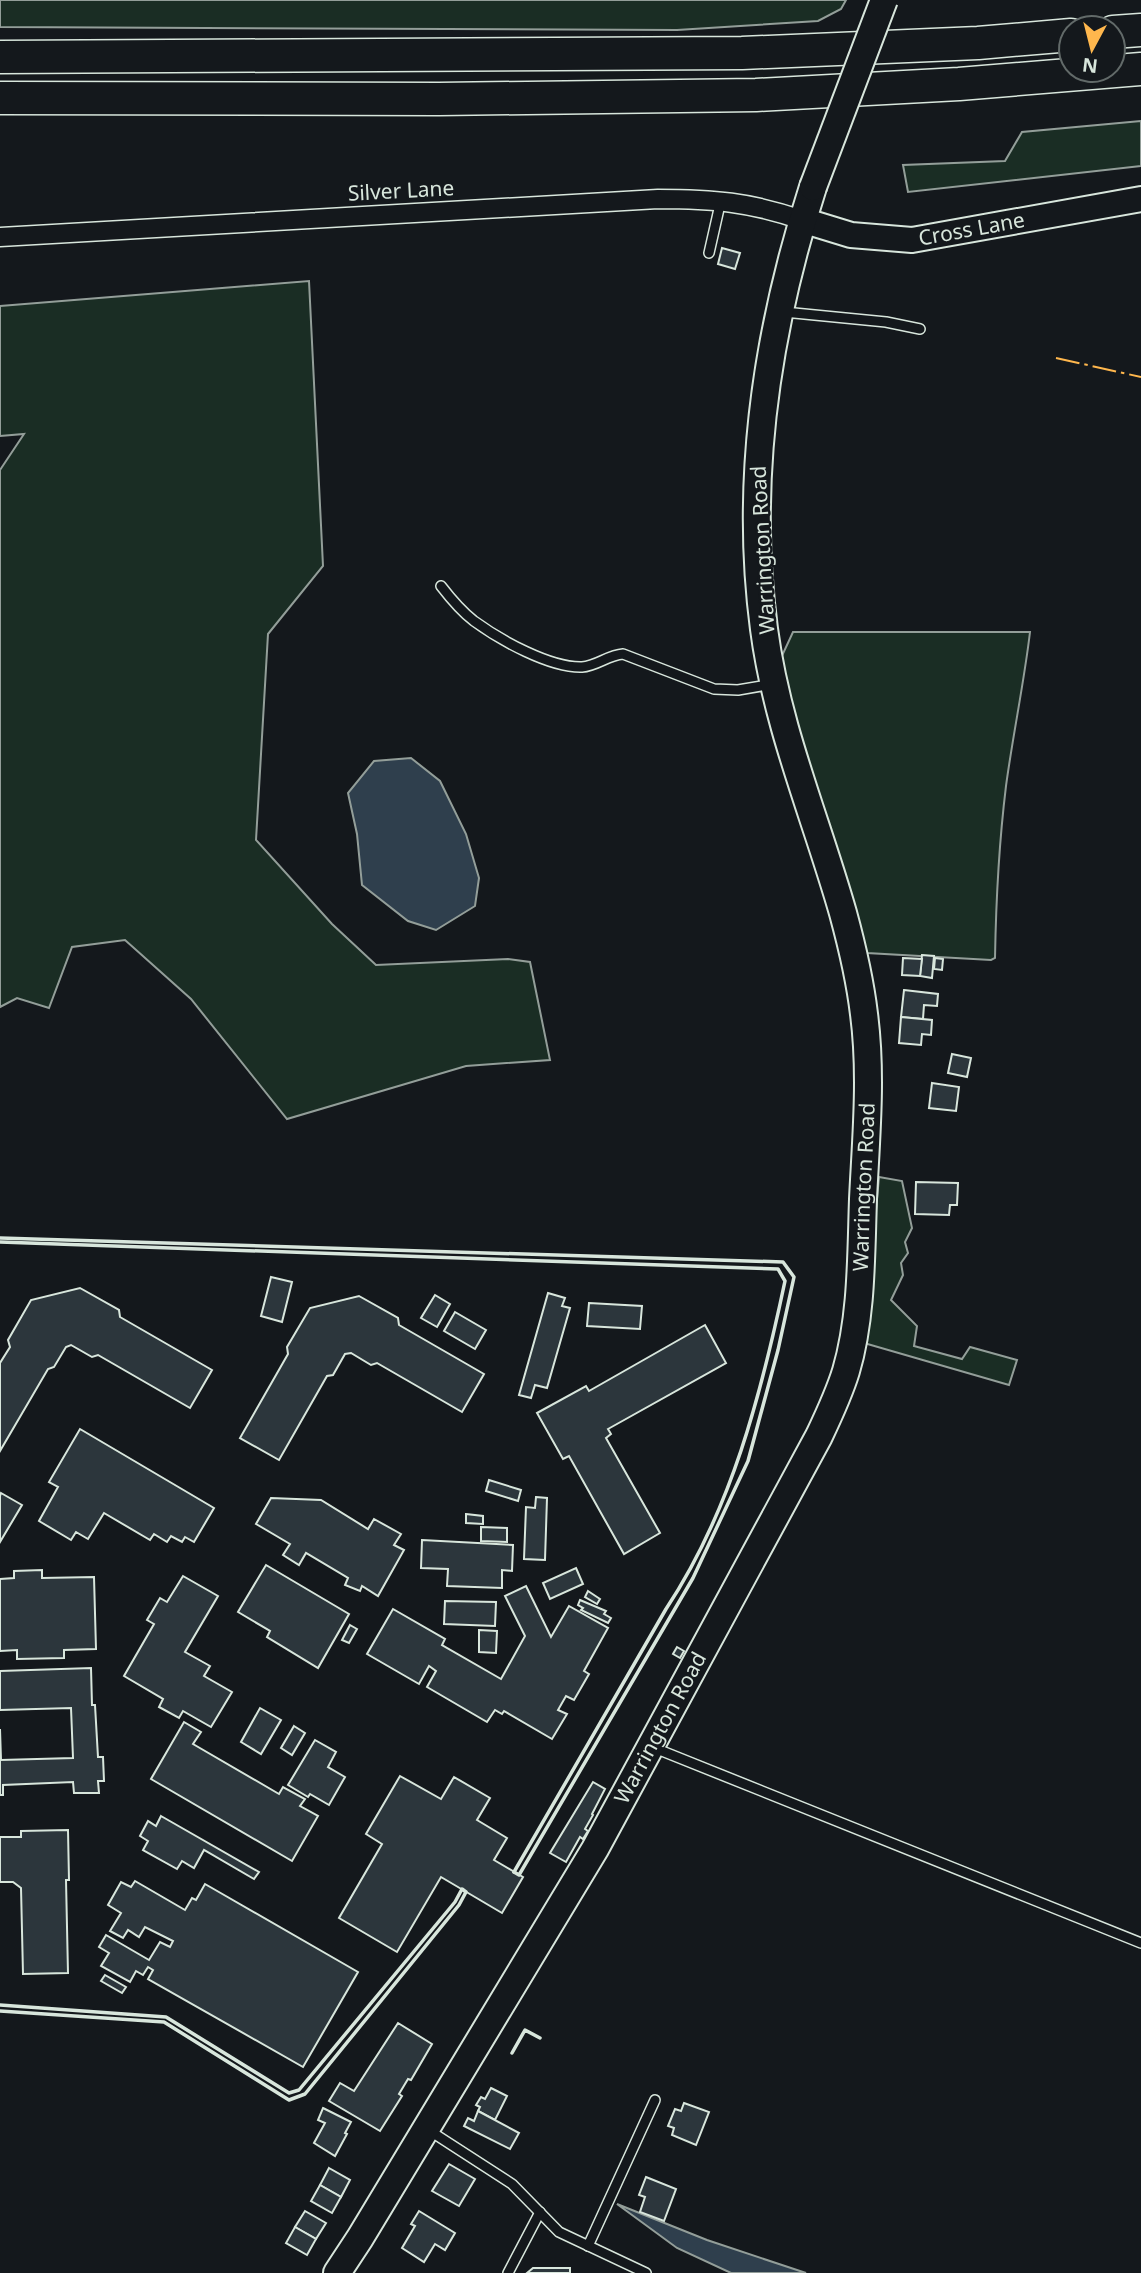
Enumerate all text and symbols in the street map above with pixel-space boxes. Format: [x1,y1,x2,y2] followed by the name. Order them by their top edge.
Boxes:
[1057,14,1127,84] north arrow
[1081,52,1099,80] text: N
[347,173,455,207] street label: Silver Lane
[916,205,1027,252] street label: Cross Lane
[744,465,780,635] street label: Warrington Road
[846,1102,881,1272] street label: Warrington Road
[607,1647,712,1808] street label: Warrington Road

